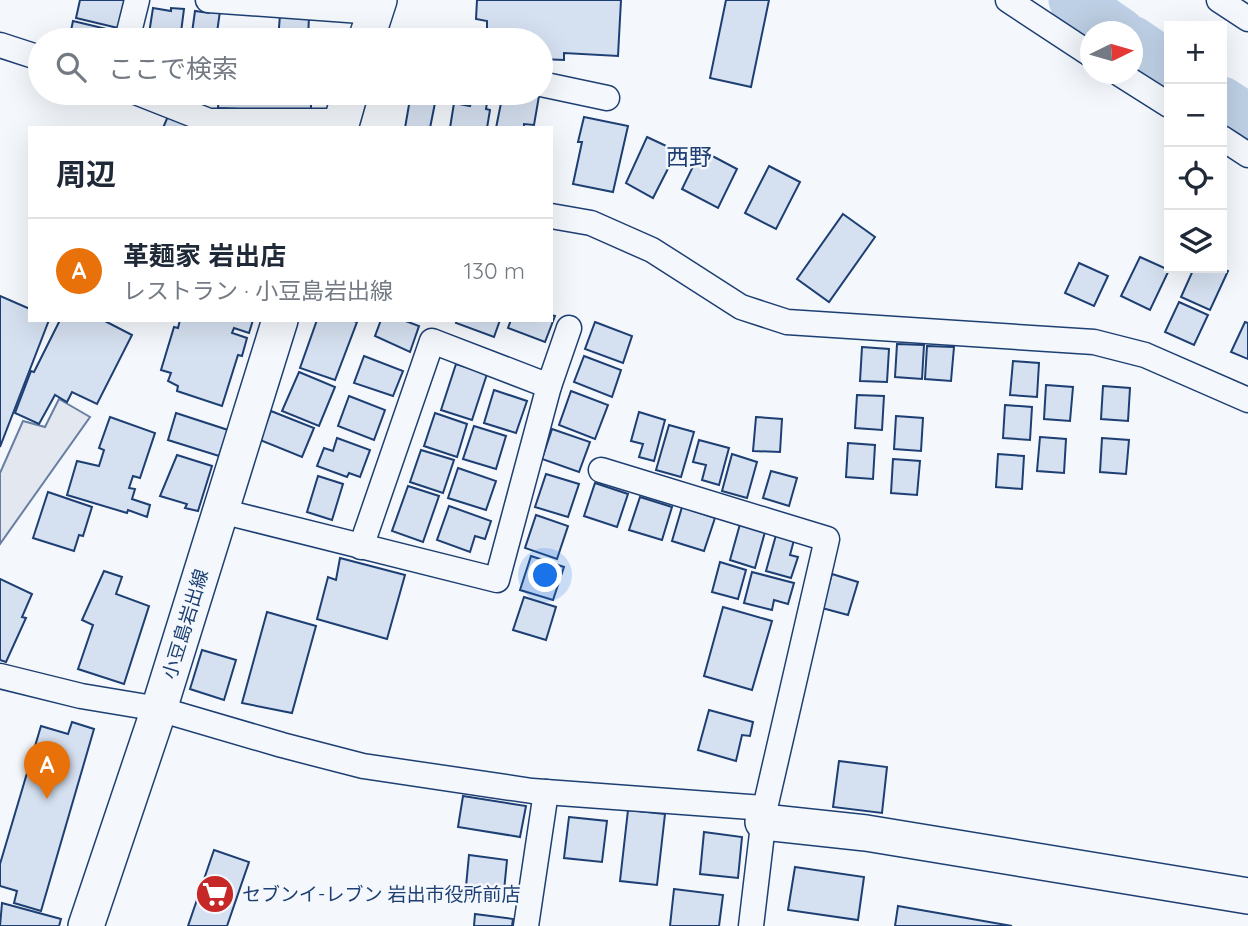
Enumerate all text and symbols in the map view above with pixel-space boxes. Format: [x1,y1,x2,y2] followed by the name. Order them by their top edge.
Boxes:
[1080,21,1143,84] north arrow
[1164,21,1227,273] map controls
[1164,21,1227,84] button: +
[28,28,553,105] search box
[52,48,90,86] icon: search
[108,52,238,85] text: ここで検索
[1164,84,1227,147] button: −
[666,142,712,171] district label: 西野
[1164,147,1227,210] button: locate
[56,155,116,193] text: 周辺
[1164,210,1227,273] button: layers
[123,239,286,272] text: 革麺家 岩出店
[72,256,86,285] text: A
[463,256,525,285] text: 130 m
[123,276,393,305] text: レストラン · 小豆島岩出線
[528,558,562,592] your location
[157,566,213,682] street label: 小豆島岩出線
[24,741,70,799] pin: A
[194,873,236,915] supermarket icon: セブンイ-レブン 岩出市役所前店
[242,882,521,906] place label: セブンイ-レブン 岩出市役所前店

